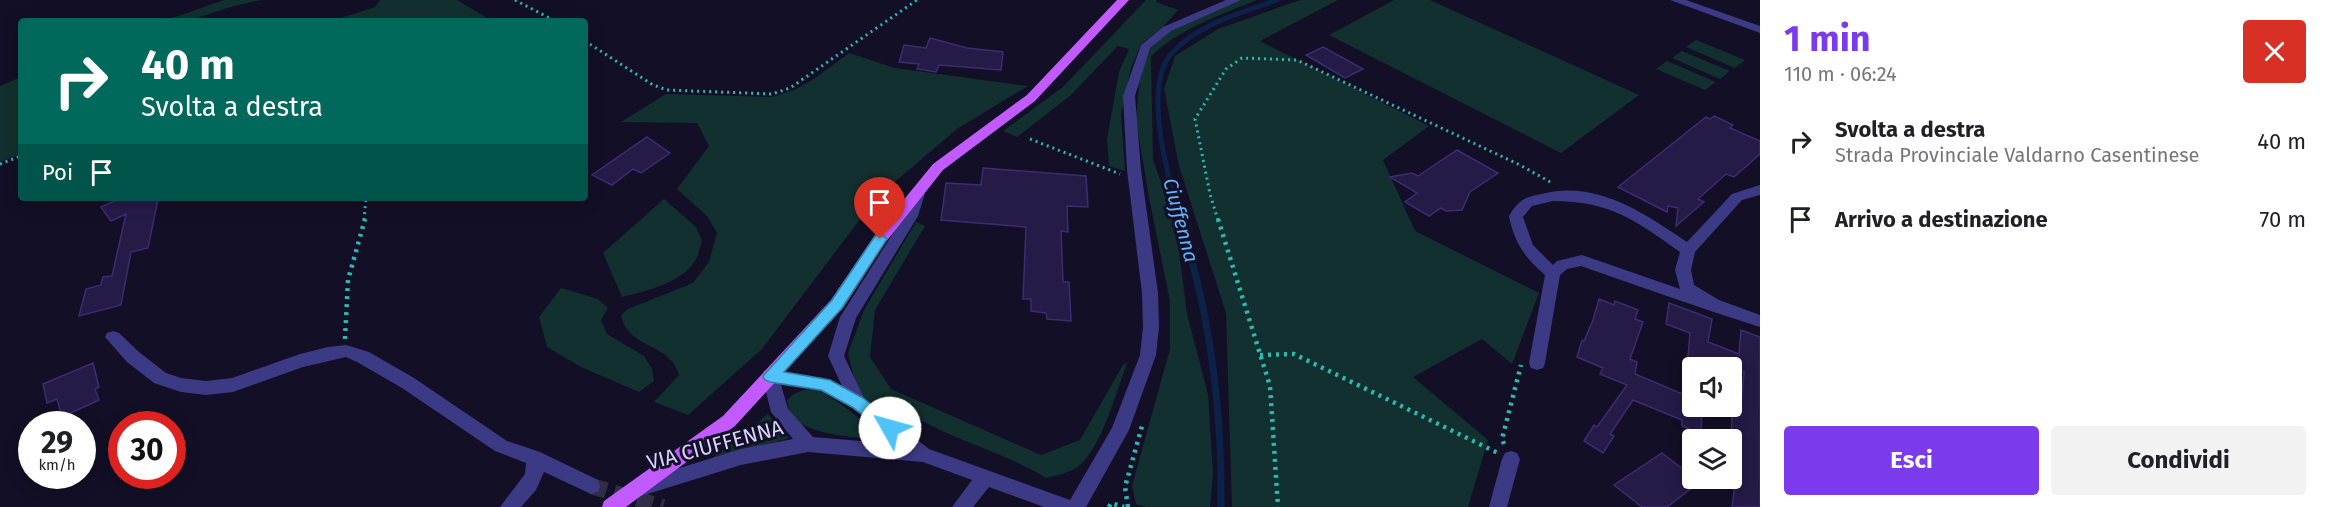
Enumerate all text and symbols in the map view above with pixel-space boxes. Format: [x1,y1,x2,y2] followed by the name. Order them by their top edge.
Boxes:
[1784,17,1871,61] text: 1 min
[2243,20,2306,83] button: close
[141,40,235,90] text: 40 m
[42,42,120,120] icon: right
[1784,62,1897,86] text: 110 m · 06:24
[141,91,323,123] text: Svolta a destra
[1835,116,1985,143] text: Svolta a destra
[1784,125,1817,158] icon: right
[2257,128,2306,155] text: 40 m
[1835,143,2200,167] text: Strada Provinciale Valdarno Casentinese
[85,156,118,189] icon: arrive
[42,159,73,186] text: Poi
[1158,175,1204,265] water label: Ciuffenna
[854,177,905,239] pin
[863,186,896,219] icon: arrive
[1784,203,1817,236] icon: arrive
[1835,206,2048,233] text: Arrivo a destinazione
[2260,206,2306,233] text: 70 m
[1682,357,1742,489] map controls
[1682,357,1742,417] button: sound
[858,396,922,460] position arrow
[108,411,186,489] speed limit sign: 30
[644,414,786,476] street label: VIA CIUFFENNA
[41,425,73,461] text: 29
[1784,426,2039,495] button: Esci
[2051,426,2306,495] button: Condividi
[1682,429,1742,489] button: layers
[38,456,76,474] text: km/h

